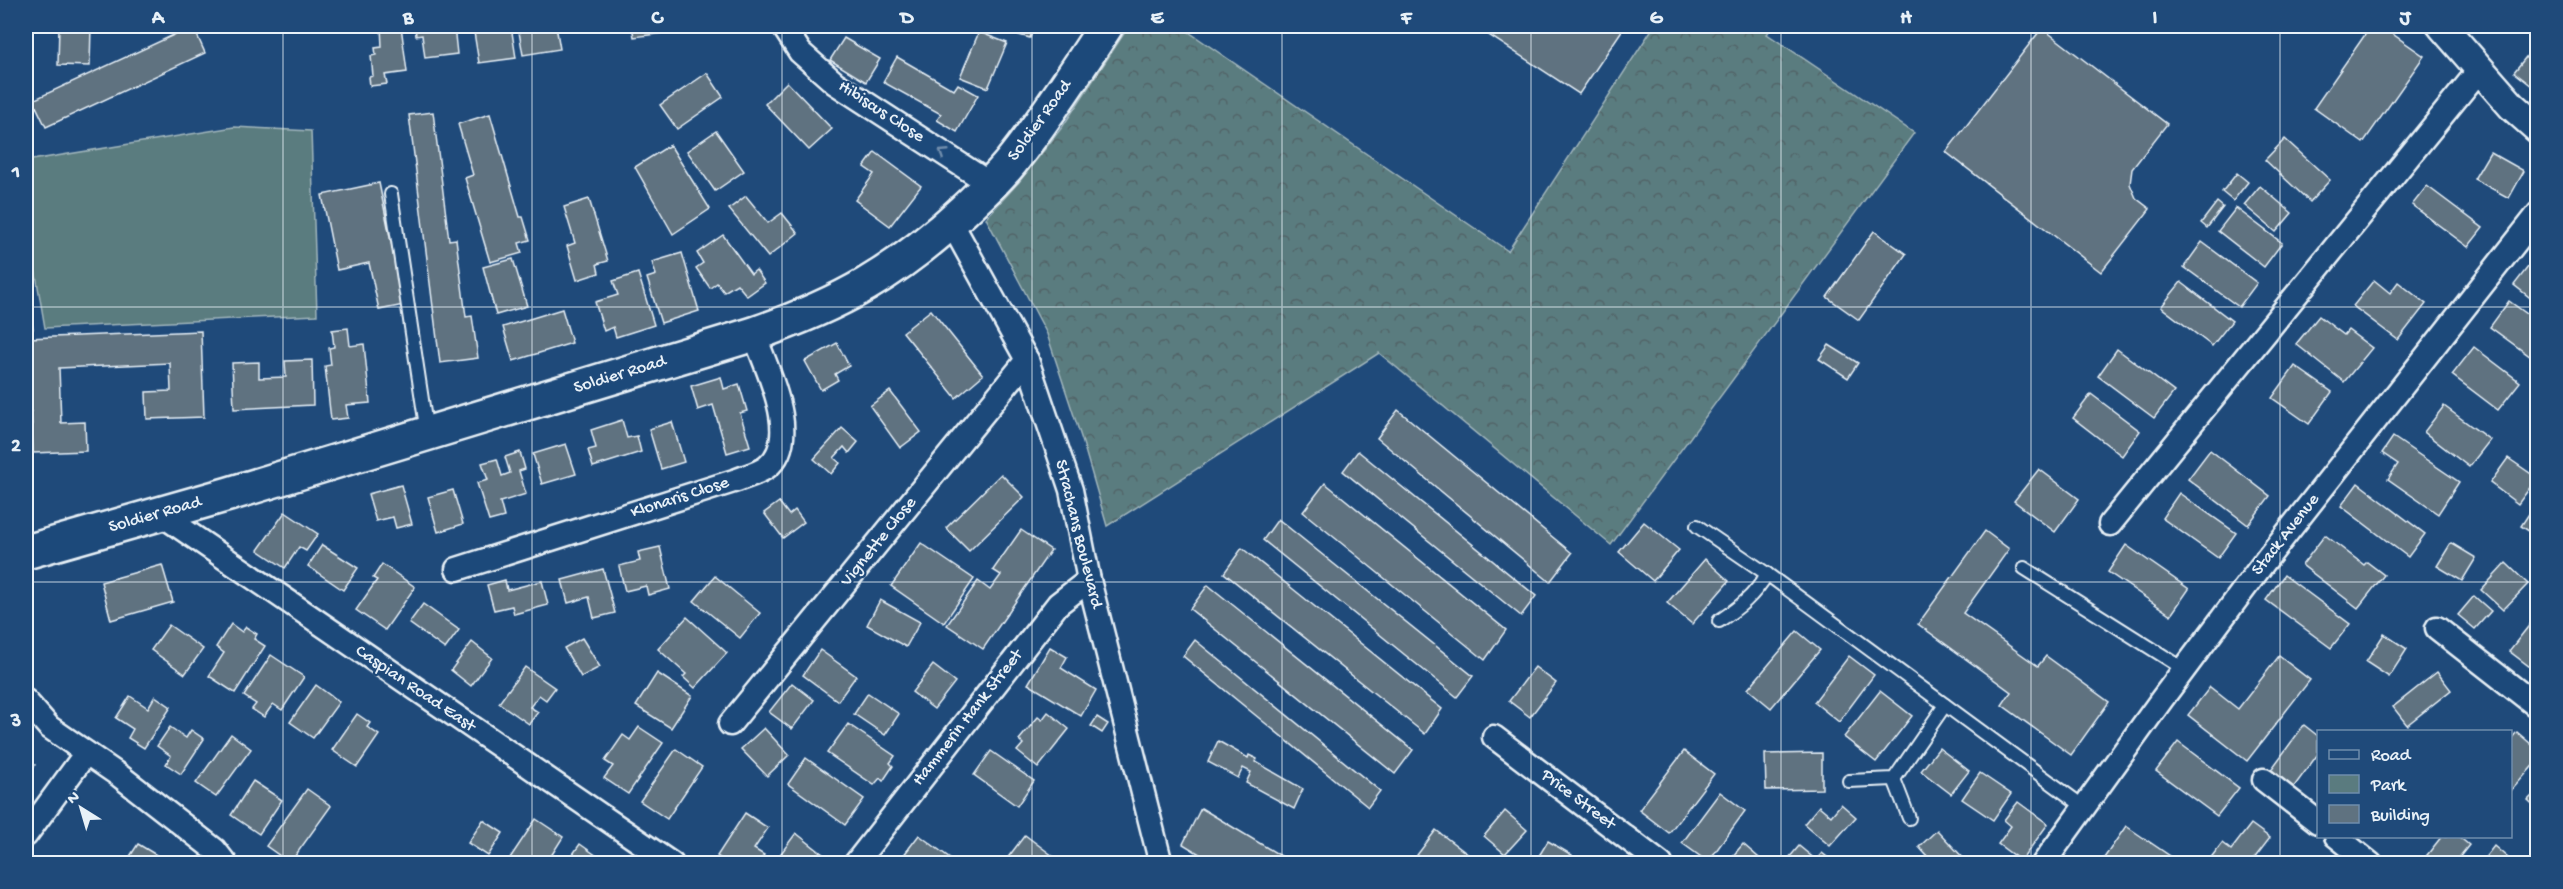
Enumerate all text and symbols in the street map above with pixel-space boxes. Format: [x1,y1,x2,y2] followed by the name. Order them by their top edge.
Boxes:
[151,8,166,31] text: A
[402,8,414,31] text: B
[651,8,665,31] text: C
[898,8,914,31] text: D
[1151,8,1165,31] text: E
[1400,8,1413,31] text: F
[1650,8,1664,31] text: G
[1900,8,1912,31] text: H
[2153,8,2158,31] text: I
[2399,8,2412,31] text: J
[1003,75,1077,166] street label: Soldier Road
[834,76,929,148] street label: Hibiscus Close
[938,149,949,160] one-way arrow
[11,162,20,185] text: 1
[571,351,670,399] street label: Soldier Road
[11,436,21,459] text: 2
[1049,458,1107,612] street label: Strachans Boulevard
[628,472,732,524] street label: Klonaris Close
[2247,489,2325,580] street label: Stack Avenue
[106,491,205,538] street label: Soldier Road
[836,492,922,592] street label: Vignette Close
[351,641,481,738] street label: Caspian Road East
[908,644,1029,790] street label: Hammerin Hank Street
[10,711,21,734] text: 3
[2317,730,2512,838] legend
[2371,746,2412,767] text: Road
[1536,765,1621,836] street label: Price Street
[2370,776,2407,797] text: Park
[51,778,111,838] north arrow
[64,788,84,810] text: N
[2370,806,2430,827] text: Building

